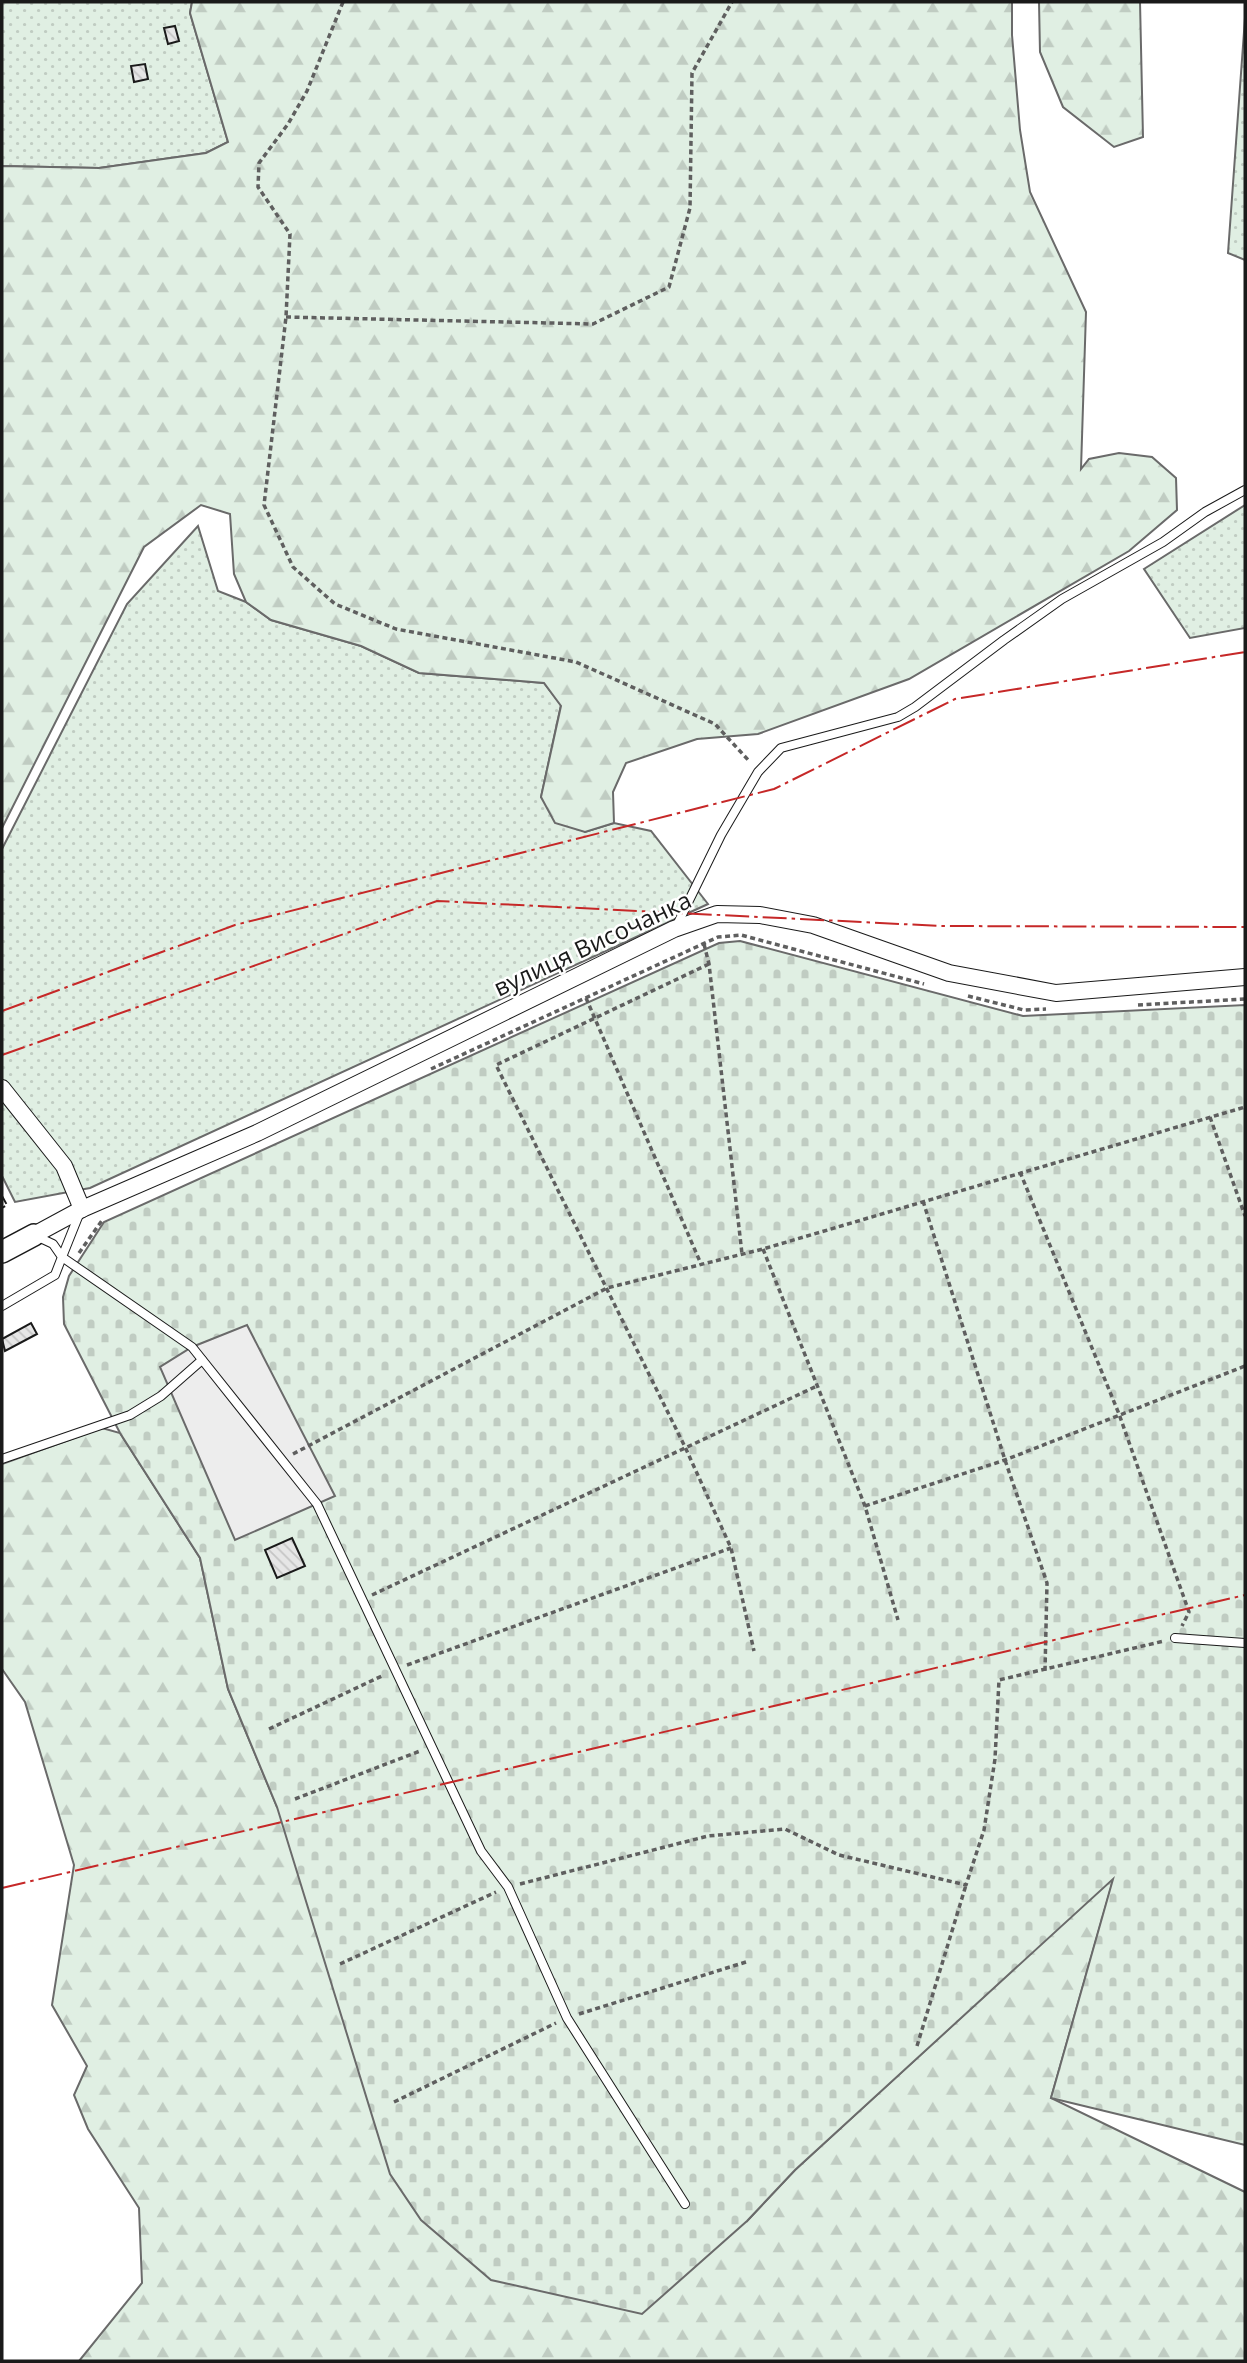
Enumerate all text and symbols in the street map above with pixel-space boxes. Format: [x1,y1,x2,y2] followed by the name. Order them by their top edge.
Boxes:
[488,883,696,1003] street label: вулиця Височанка

